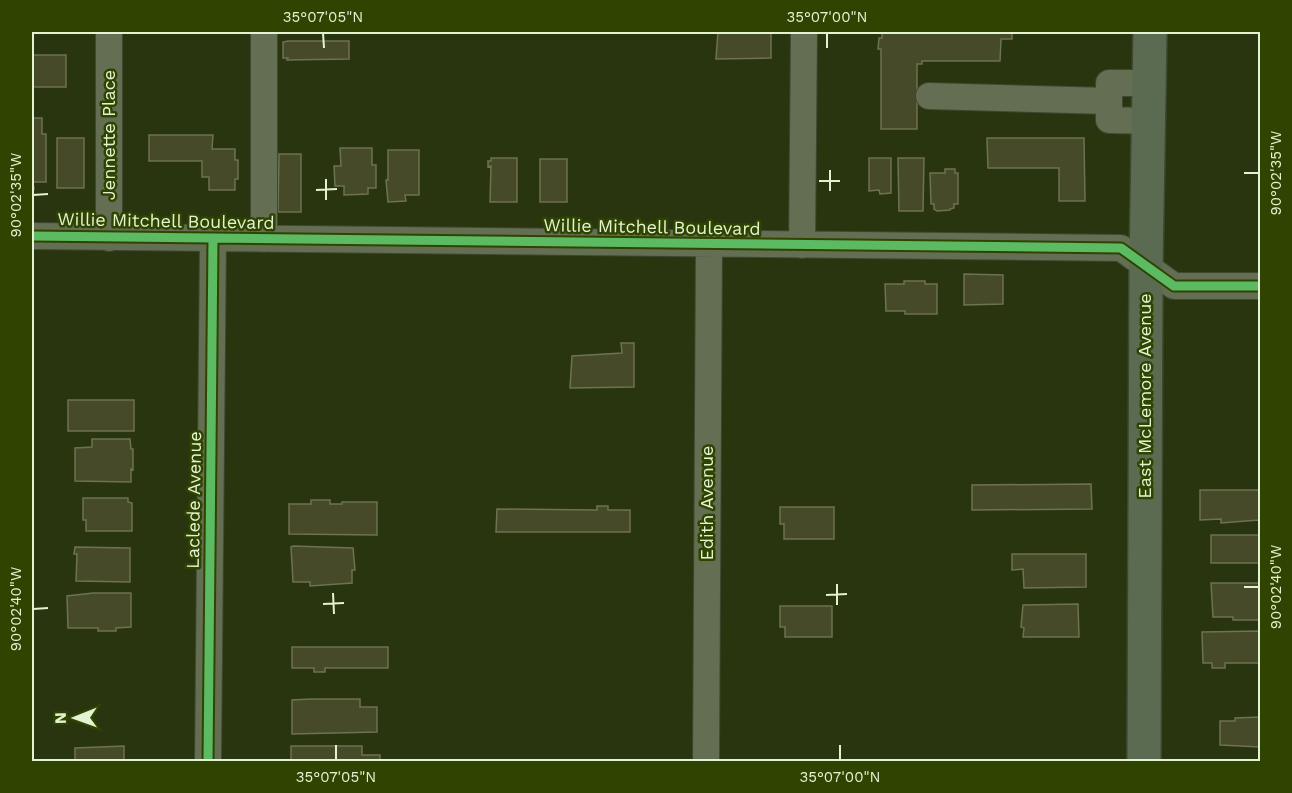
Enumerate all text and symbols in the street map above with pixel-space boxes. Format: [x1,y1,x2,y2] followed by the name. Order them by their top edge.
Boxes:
[283,8,363,26] text: 35°07'05"N
[786,8,868,26] text: 35°07'00"N
[98,70,119,200] street label: Jennette Place
[1267,130,1285,216] text: 90°02'35"W
[7,152,25,238] text: 90°02'35"W
[57,208,275,233] street label: Willie Mitchell Boulevard
[543,214,761,239] street label: Willie Mitchell Boulevard
[1134,293,1155,499] street label: East McLemore Avenue
[182,431,205,569] street label: Laclede Avenue
[696,446,717,560] street label: Edith Avenue
[1267,545,1285,629] text: 90°02'40"W
[7,567,25,651] text: 90°02'40"W
[45,688,105,748] north arrow
[51,712,70,724] text: N
[296,768,376,786] text: 35°07'05"N
[799,768,881,786] text: 35°07'00"N

